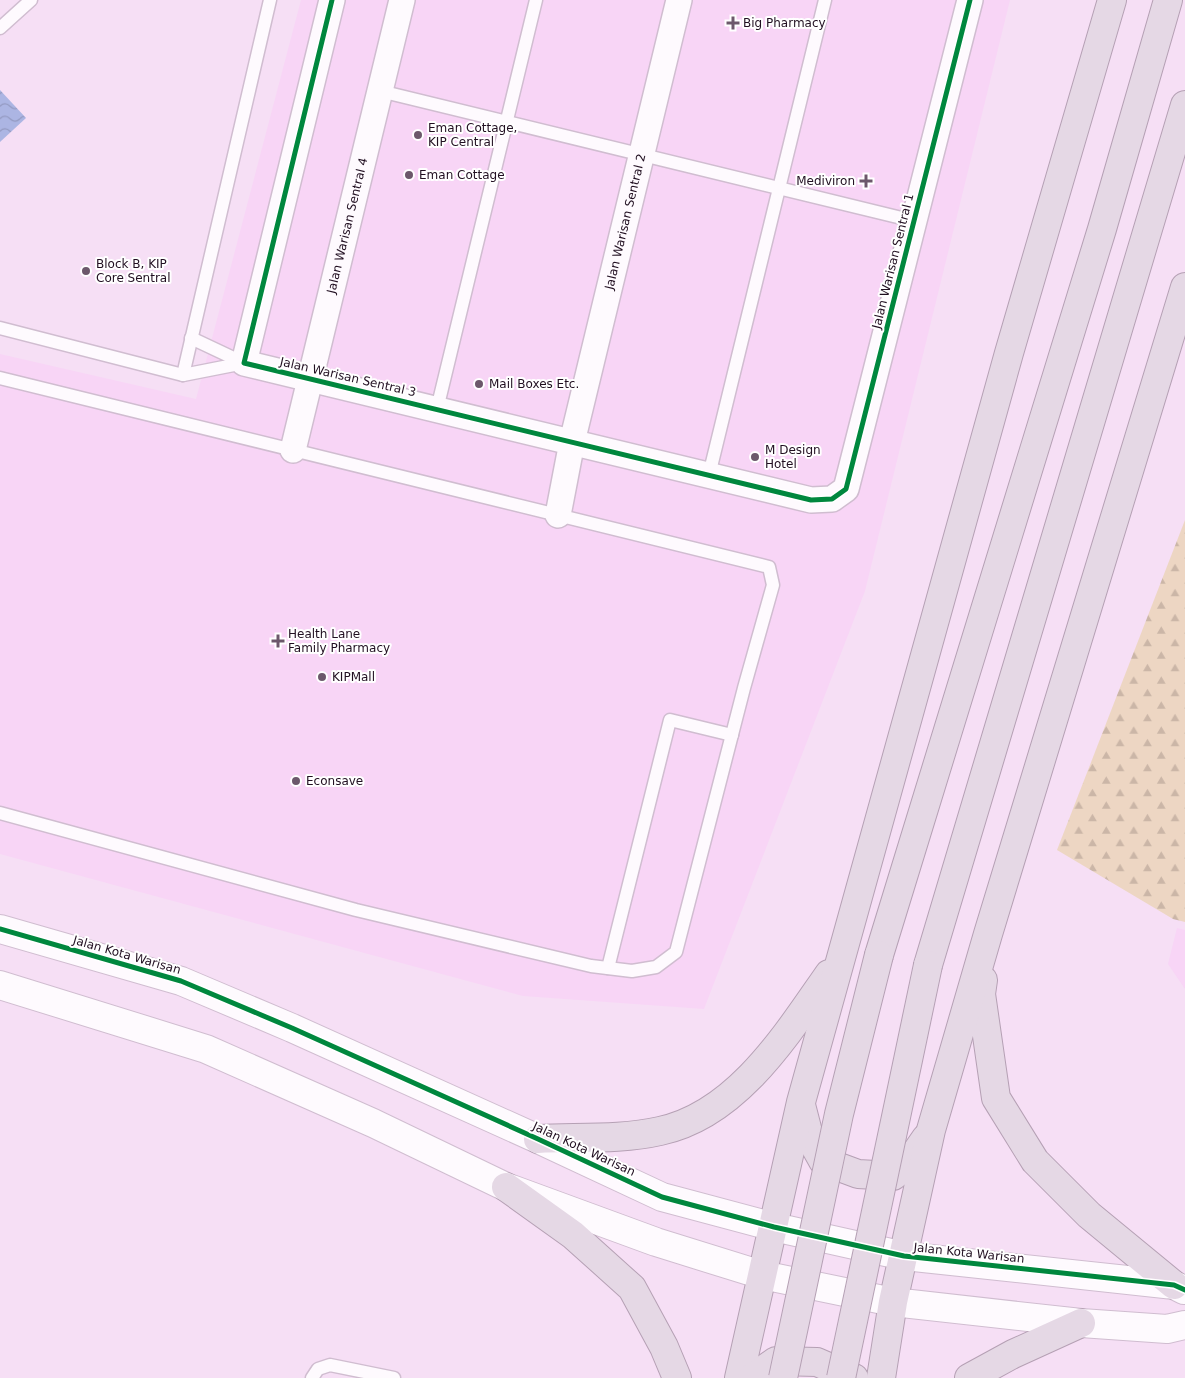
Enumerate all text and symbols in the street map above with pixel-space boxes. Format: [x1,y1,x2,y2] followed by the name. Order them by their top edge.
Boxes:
[743,16,826,30] place label: Big Pharmacy
[727,17,739,29] marker: Big Pharmacy
[428,121,517,149] place label: Eman Cottage, KIP Central
[412,129,424,141] marker: Eman Cottage, KIP Central
[602,152,649,292] street label: Jalan Warisan Sentral 2
[324,156,371,296] street label: Jalan Warisan Sentral 4
[419,168,505,182] place label: Eman Cottage
[403,169,415,181] marker: Eman Cottage
[796,174,855,188] place label: Mediviron
[859,174,873,188] marker: Mediviron
[869,192,917,331] street label: Jalan Warisan Sentral 1
[96,257,171,285] place label: Block B, KIP Core Sentral
[80,265,92,277] marker: Block B, KIP Core Sentral
[278,354,417,399] street label: Jalan Warisan Sentral 3
[489,377,579,391] place label: Mail Boxes Etc.
[473,378,485,390] marker: Mail Boxes Etc.
[765,443,821,471] place label: M Design Hotel
[749,451,761,463] marker: M Design Hotel
[288,627,390,655] place label: Health Lane Family Pharmacy
[272,635,284,647] marker: Health Lane Family Pharmacy
[332,670,375,684] place label: KIPMall
[316,671,328,683] marker: KIPMall
[306,774,363,788] place label: Econsave
[290,775,302,787] marker: Econsave
[71,933,182,977] street label: Jalan Kota Warisan
[530,1119,637,1179] street label: Jalan Kota Warisan
[912,1240,1025,1266] street label: Jalan Kota Warisan

